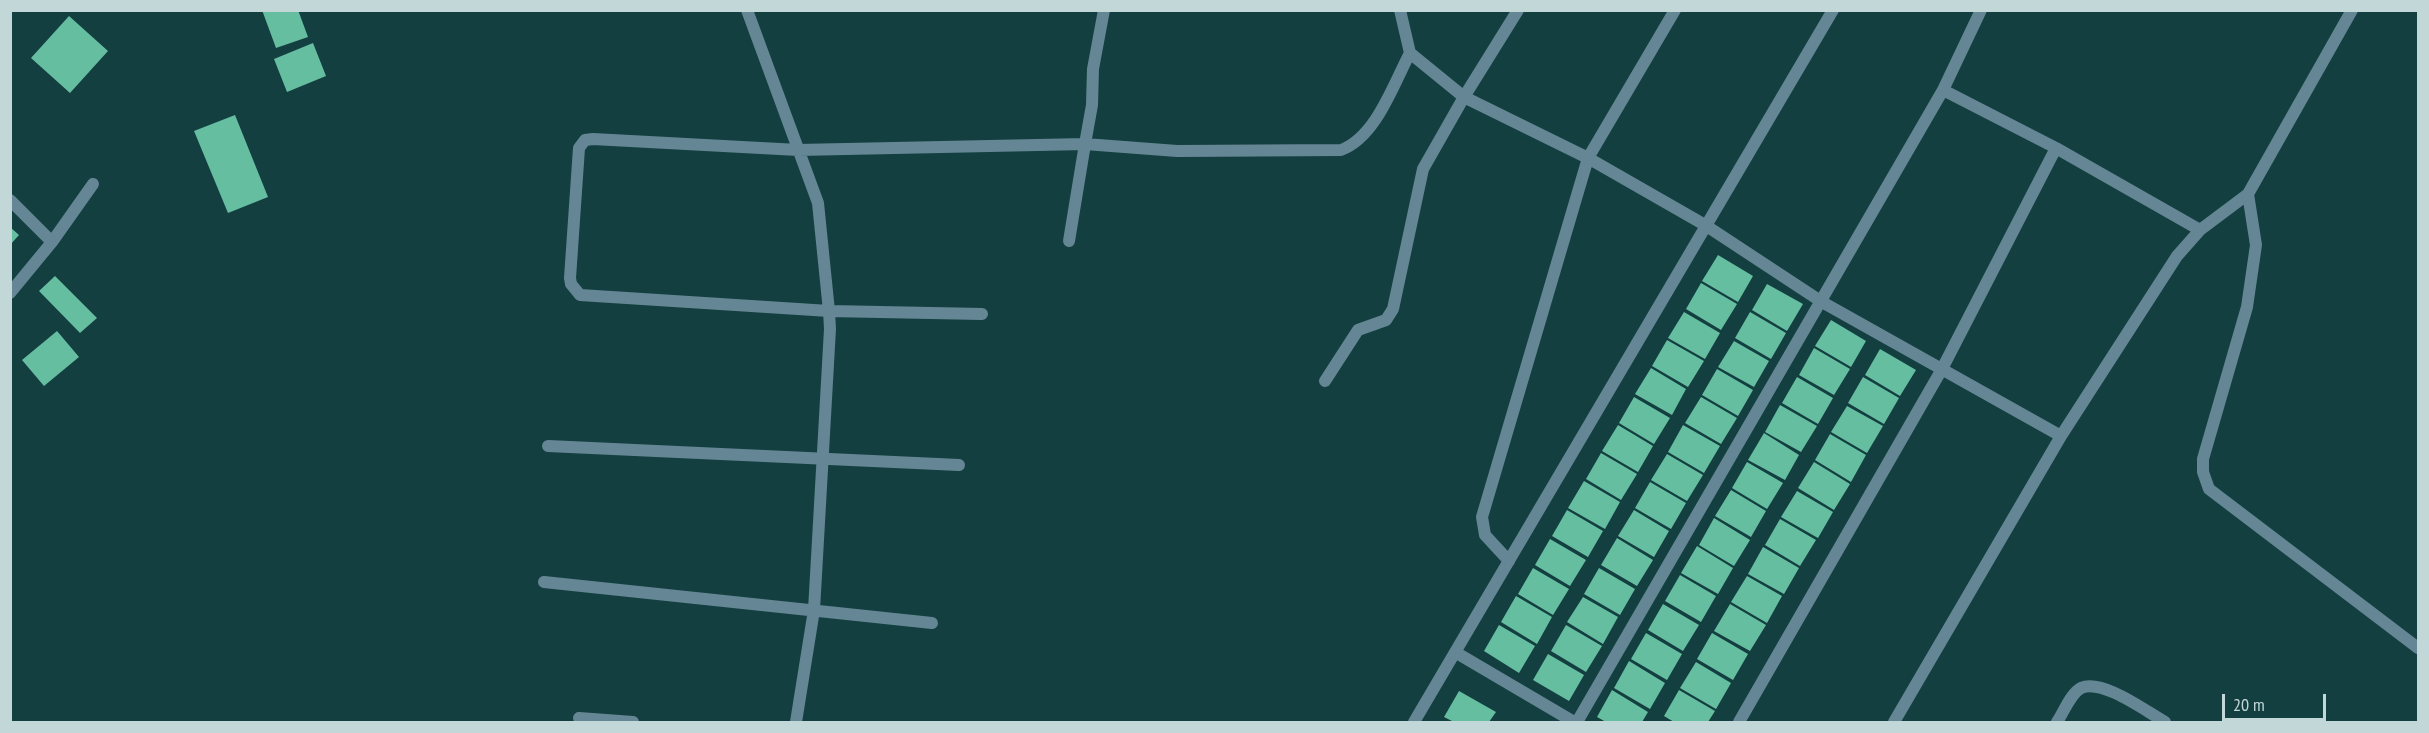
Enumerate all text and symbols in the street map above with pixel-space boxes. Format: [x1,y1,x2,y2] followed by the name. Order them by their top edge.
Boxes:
[2225,682,2328,720] scale bar
[2233,693,2265,716] text: 20 m

